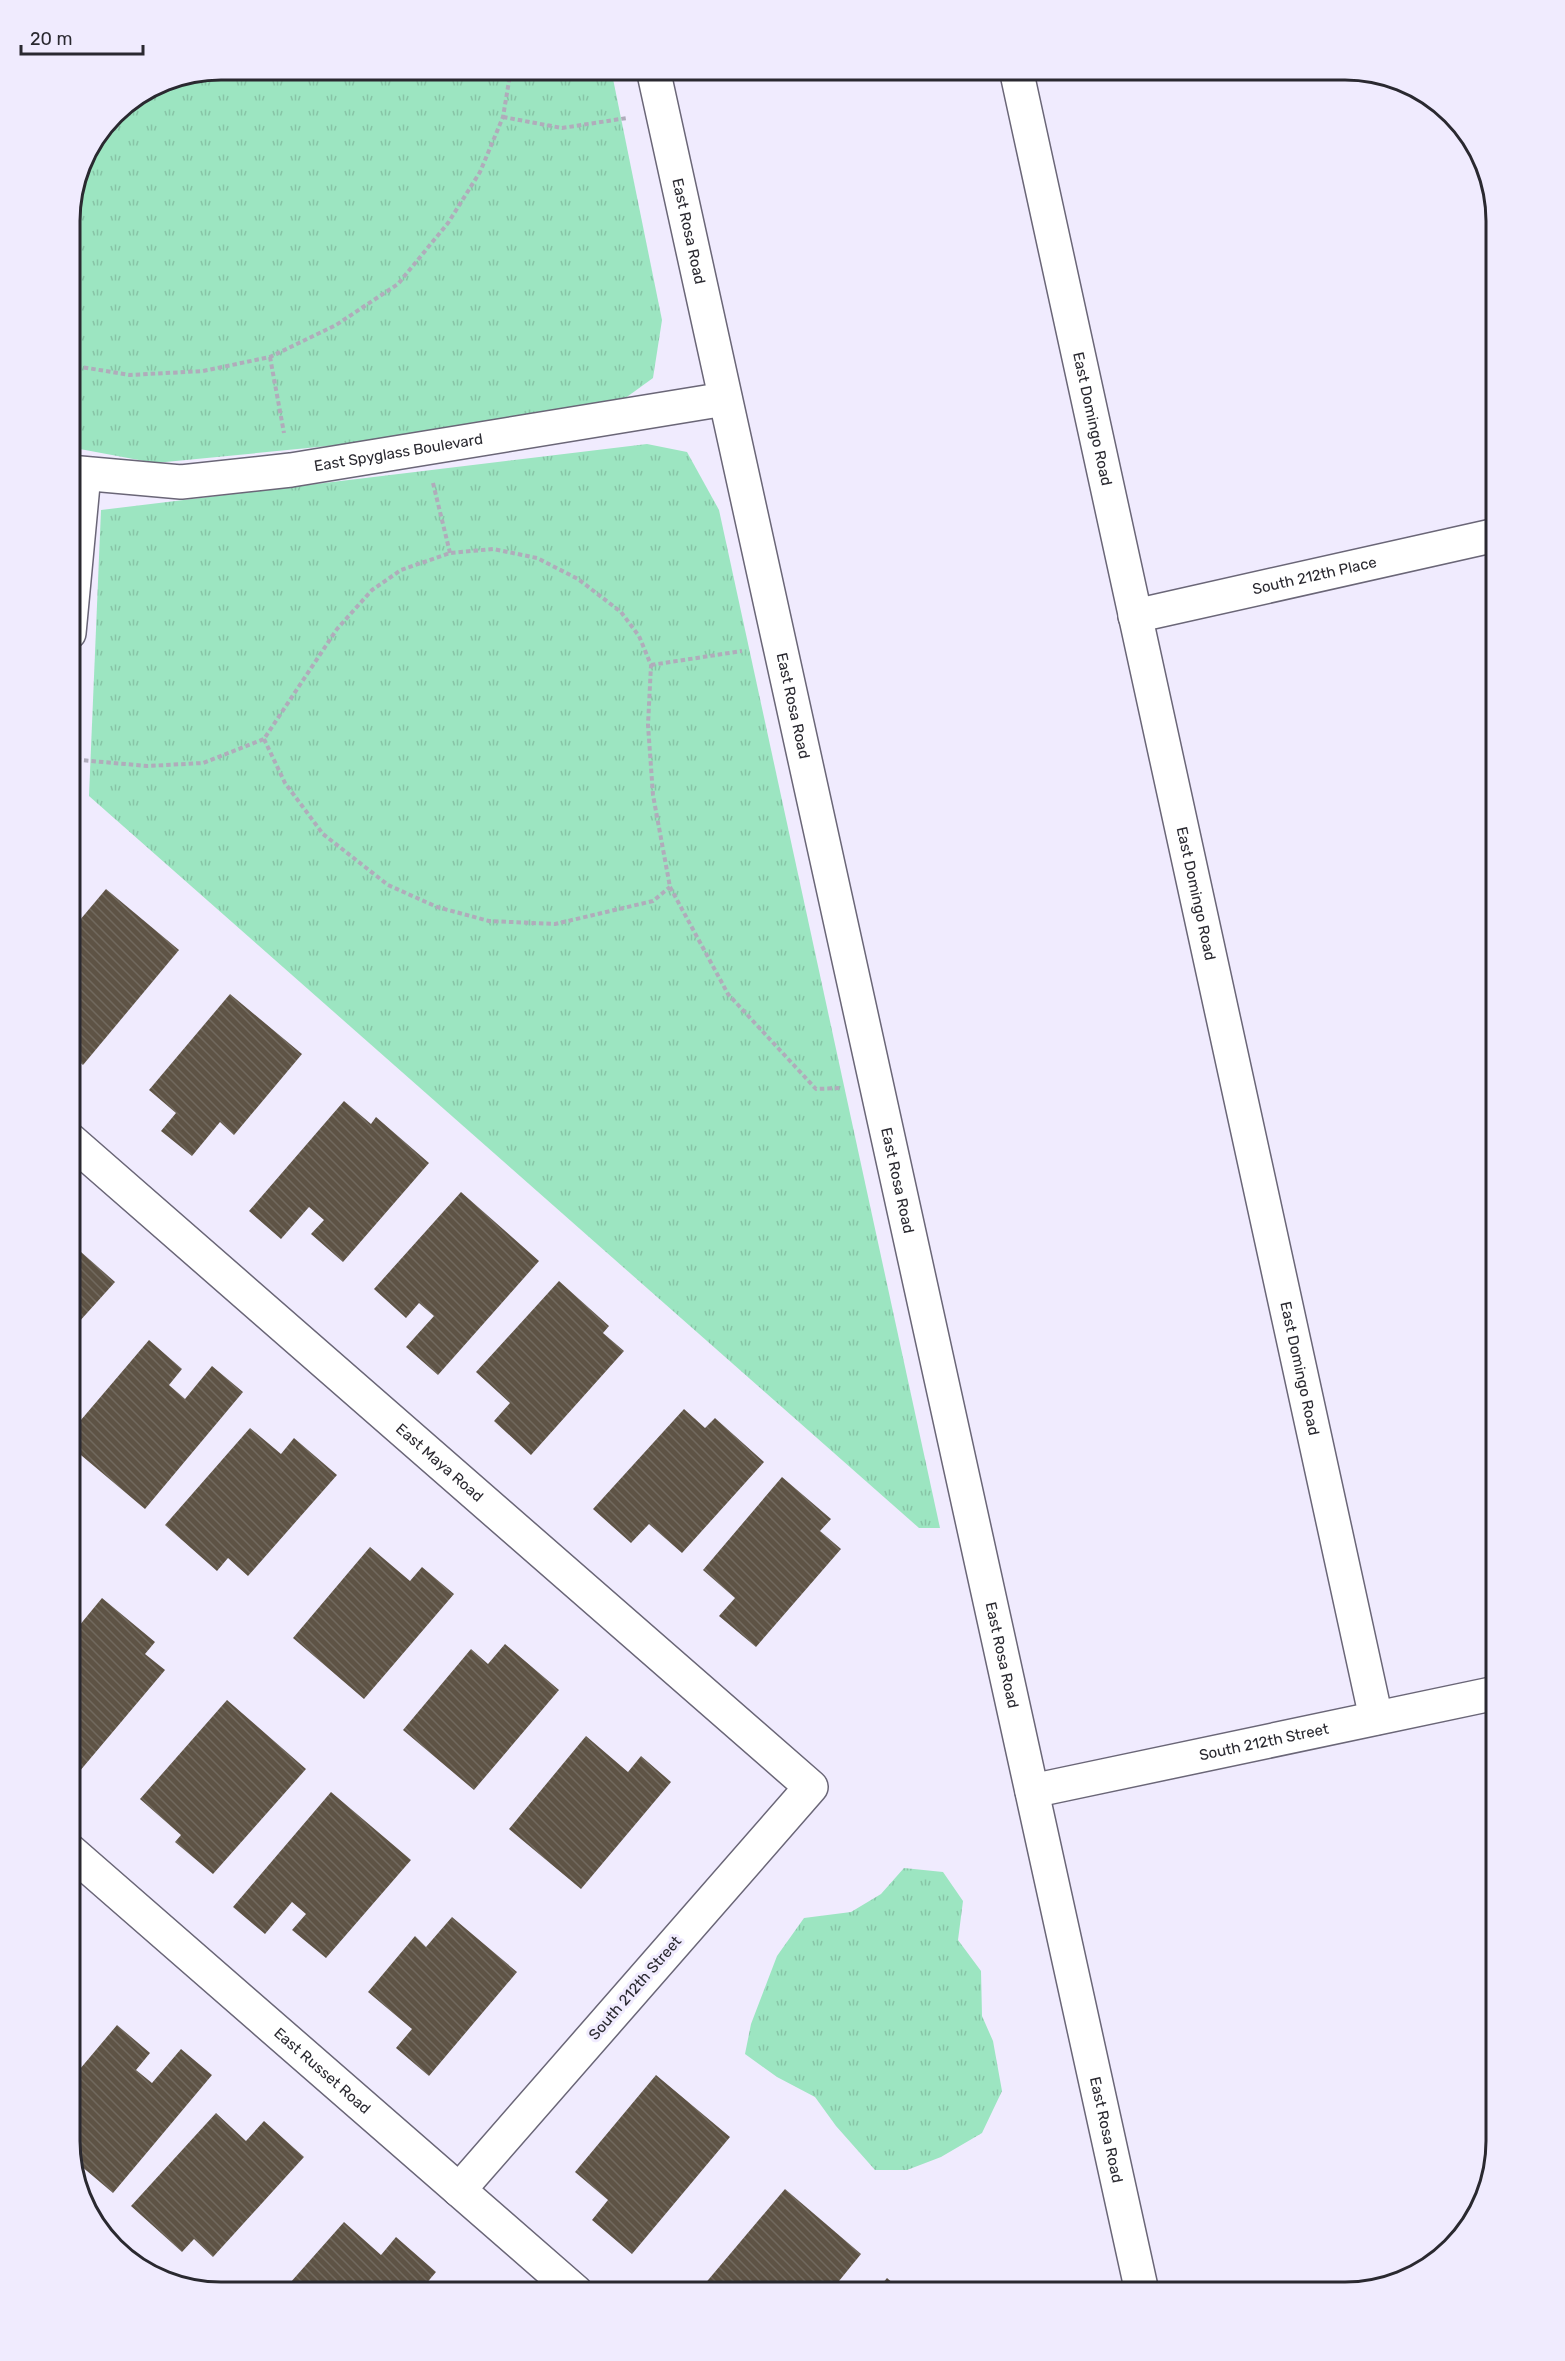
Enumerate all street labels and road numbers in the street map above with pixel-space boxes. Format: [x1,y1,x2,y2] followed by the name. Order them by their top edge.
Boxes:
[668,176,709,286] street label: East Rosa Road
[1069,350,1116,487] street label: East Domingo Road
[313,430,484,475] street label: East Spyglass Boulevard
[1251,553,1378,598] street label: South 212th Place
[773,651,813,761] street label: East Rosa Road
[1173,825,1219,962] street label: East Domingo Road
[877,1126,918,1235] street label: East Rosa Road
[1276,1300,1323,1437] street label: East Domingo Road
[392,1420,487,1506] street label: East Maya Road
[981,1600,1022,1710] street label: East Rosa Road
[1198,1720,1330,1764] street label: South 212th Street
[585,1932,685,2044] street label: South 212th Street
[270,2024,374,2118] street label: East Russet Road
[1086,2075,1127,2184] street label: East Rosa Road

